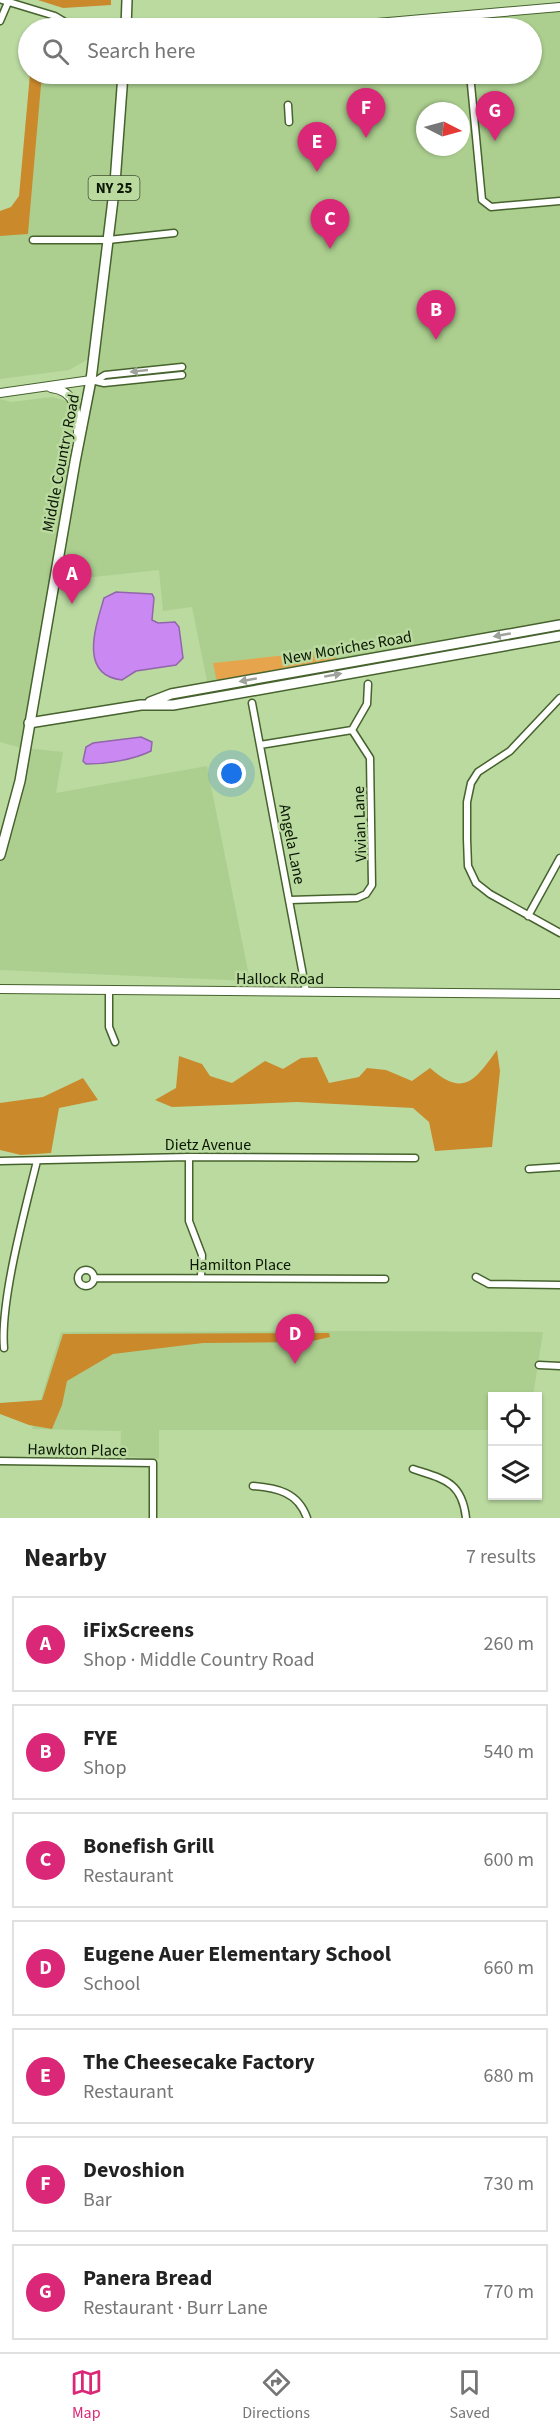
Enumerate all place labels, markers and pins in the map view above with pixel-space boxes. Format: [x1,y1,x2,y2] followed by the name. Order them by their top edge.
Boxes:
[346,88,386,138] pin: F
[476,92,514,141] pin: G
[298,122,336,172] pin: E
[310,200,350,249] pin: C
[416,290,456,340] pin: B
[52,554,92,604] pin: A
[276,1314,314,1364] pin: D

